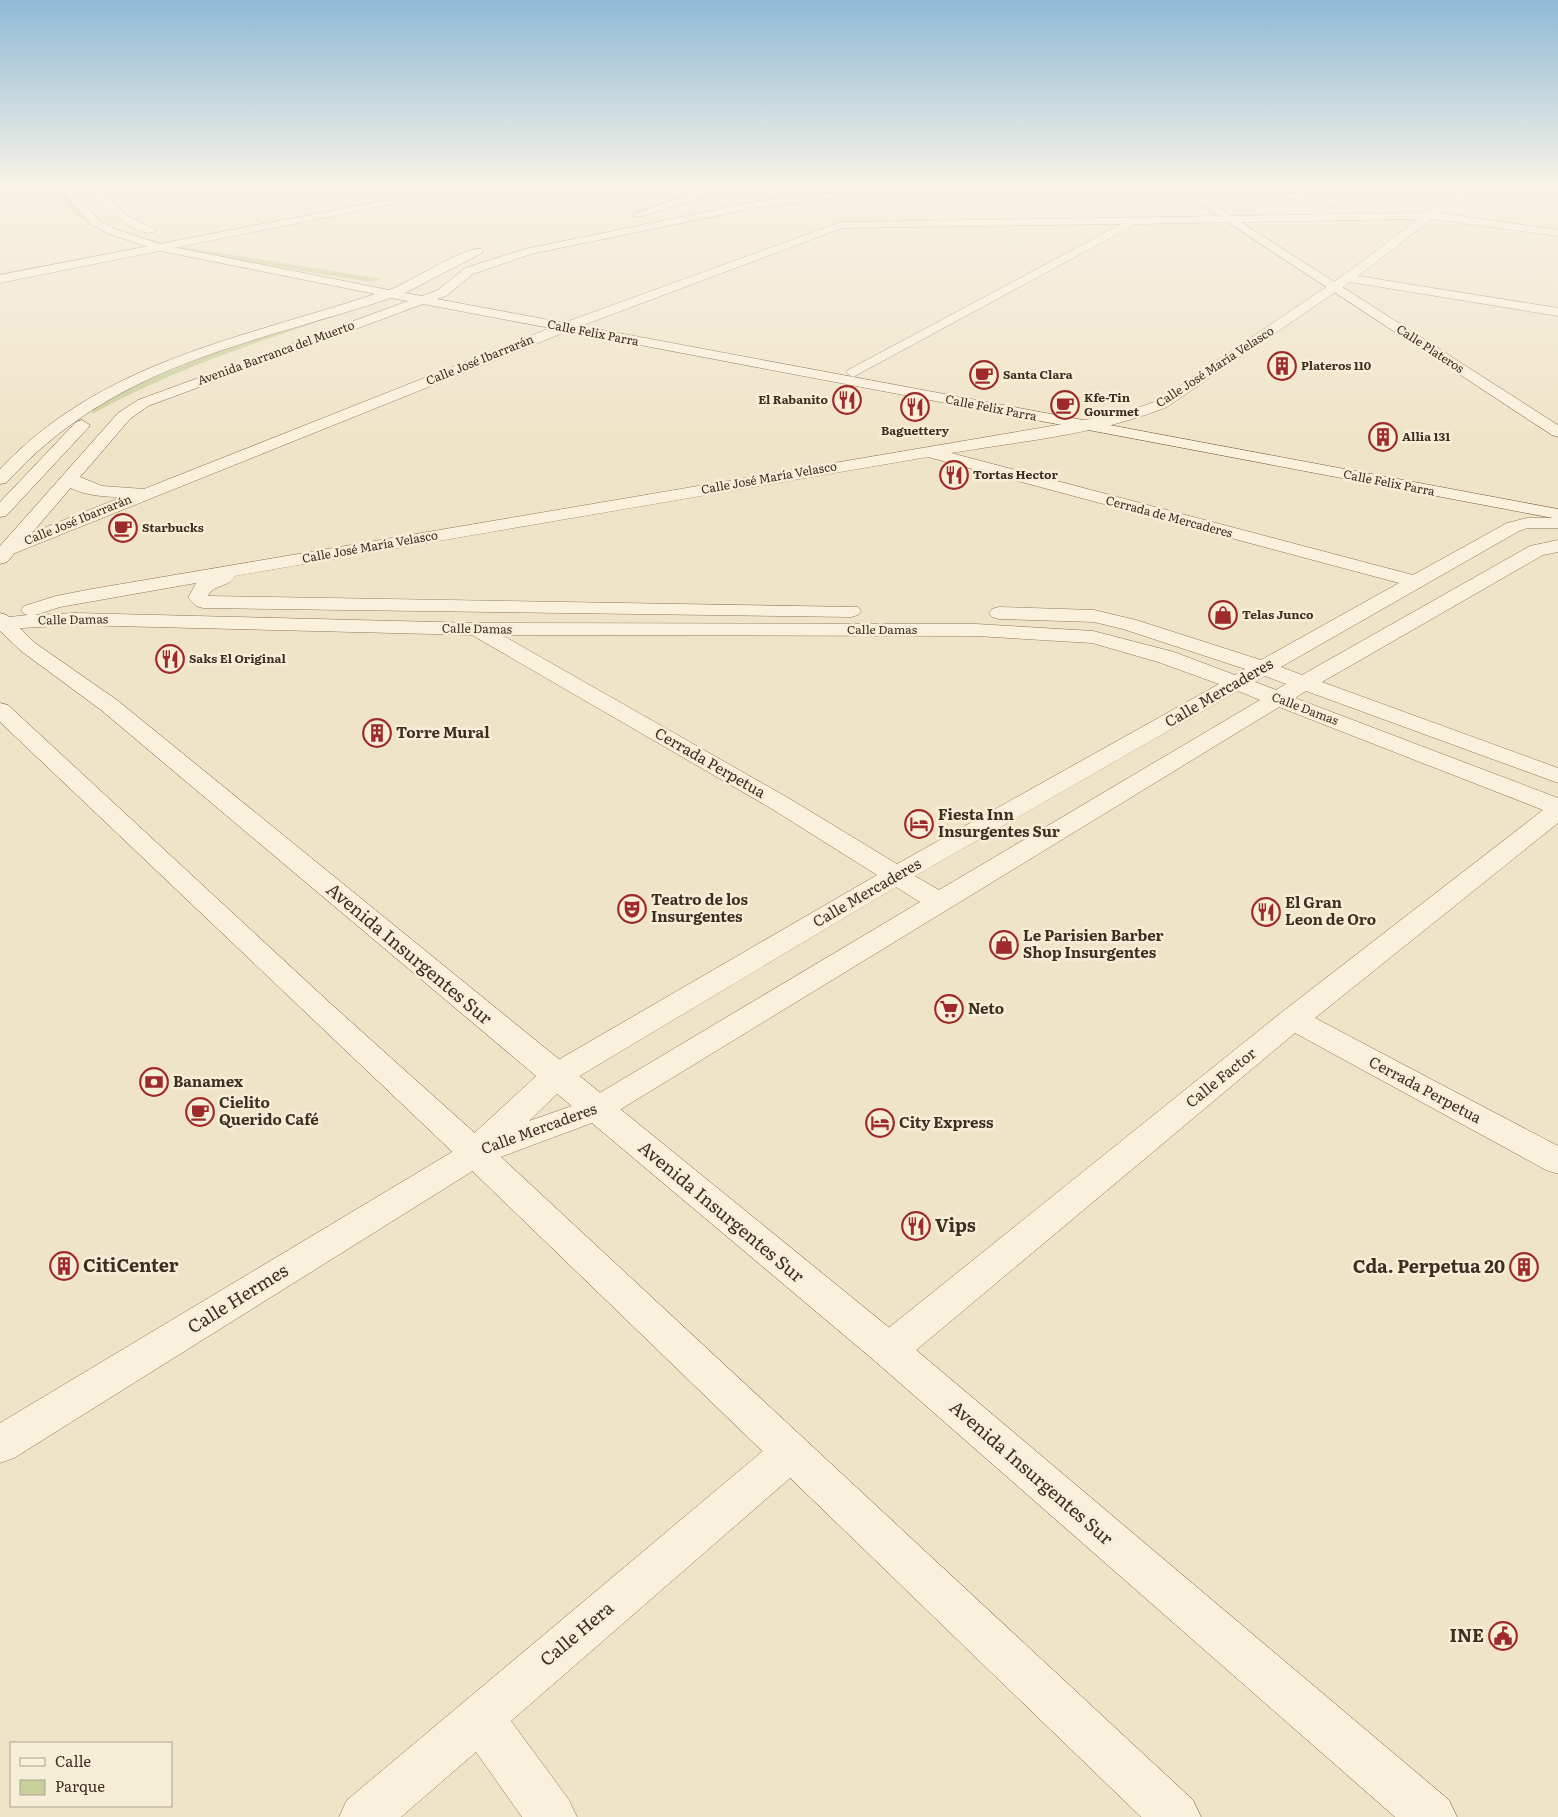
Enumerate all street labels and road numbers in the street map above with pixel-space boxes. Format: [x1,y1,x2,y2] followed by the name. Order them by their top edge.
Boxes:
[546,314,641,350] street label: Calle Felix Parra
[195,315,357,389] street label: Avenida Barranca del Muerto
[1393,320,1468,377] street label: Calle Plateros
[1152,321,1277,411] street label: Calle José María Velasco
[423,329,536,389] street label: Calle José Ibarrarán
[944,389,1039,425] street label: Calle Felix Parra
[700,456,838,498] street label: Calle José María Velasco
[1342,464,1437,500] street label: Calle Felix Parra
[21,489,134,549] street label: Calle José Ibarrarán
[1104,490,1235,542] street label: Cerrada de Mercaderes
[301,525,439,567] street label: Calle José María Velasco
[38,609,109,629] street label: Calle Damas
[442,618,513,638] street label: Calle Damas
[847,620,918,638] street label: Calle Damas
[1160,651,1277,732] street label: Calle Mercaderes
[1269,687,1342,729] street label: Calle Damas
[651,721,771,803] street label: Cerrada Perpetua
[808,851,925,932] street label: Calle Mercaderes
[321,875,499,1031] street label: Avenida Insurgentes Sur
[1180,1041,1260,1112] street label: Calle Factor
[1365,1049,1487,1129] street label: Cerrada Perpetua
[477,1096,600,1159] street label: Calle Mercaderes
[633,1133,811,1289] street label: Avenida Insurgentes Sur
[182,1256,293,1339] street label: Calle Hermes
[944,1393,1120,1551] street label: Avenida Insurgentes Sur
[533,1594,619,1672] street label: Calle Hera

